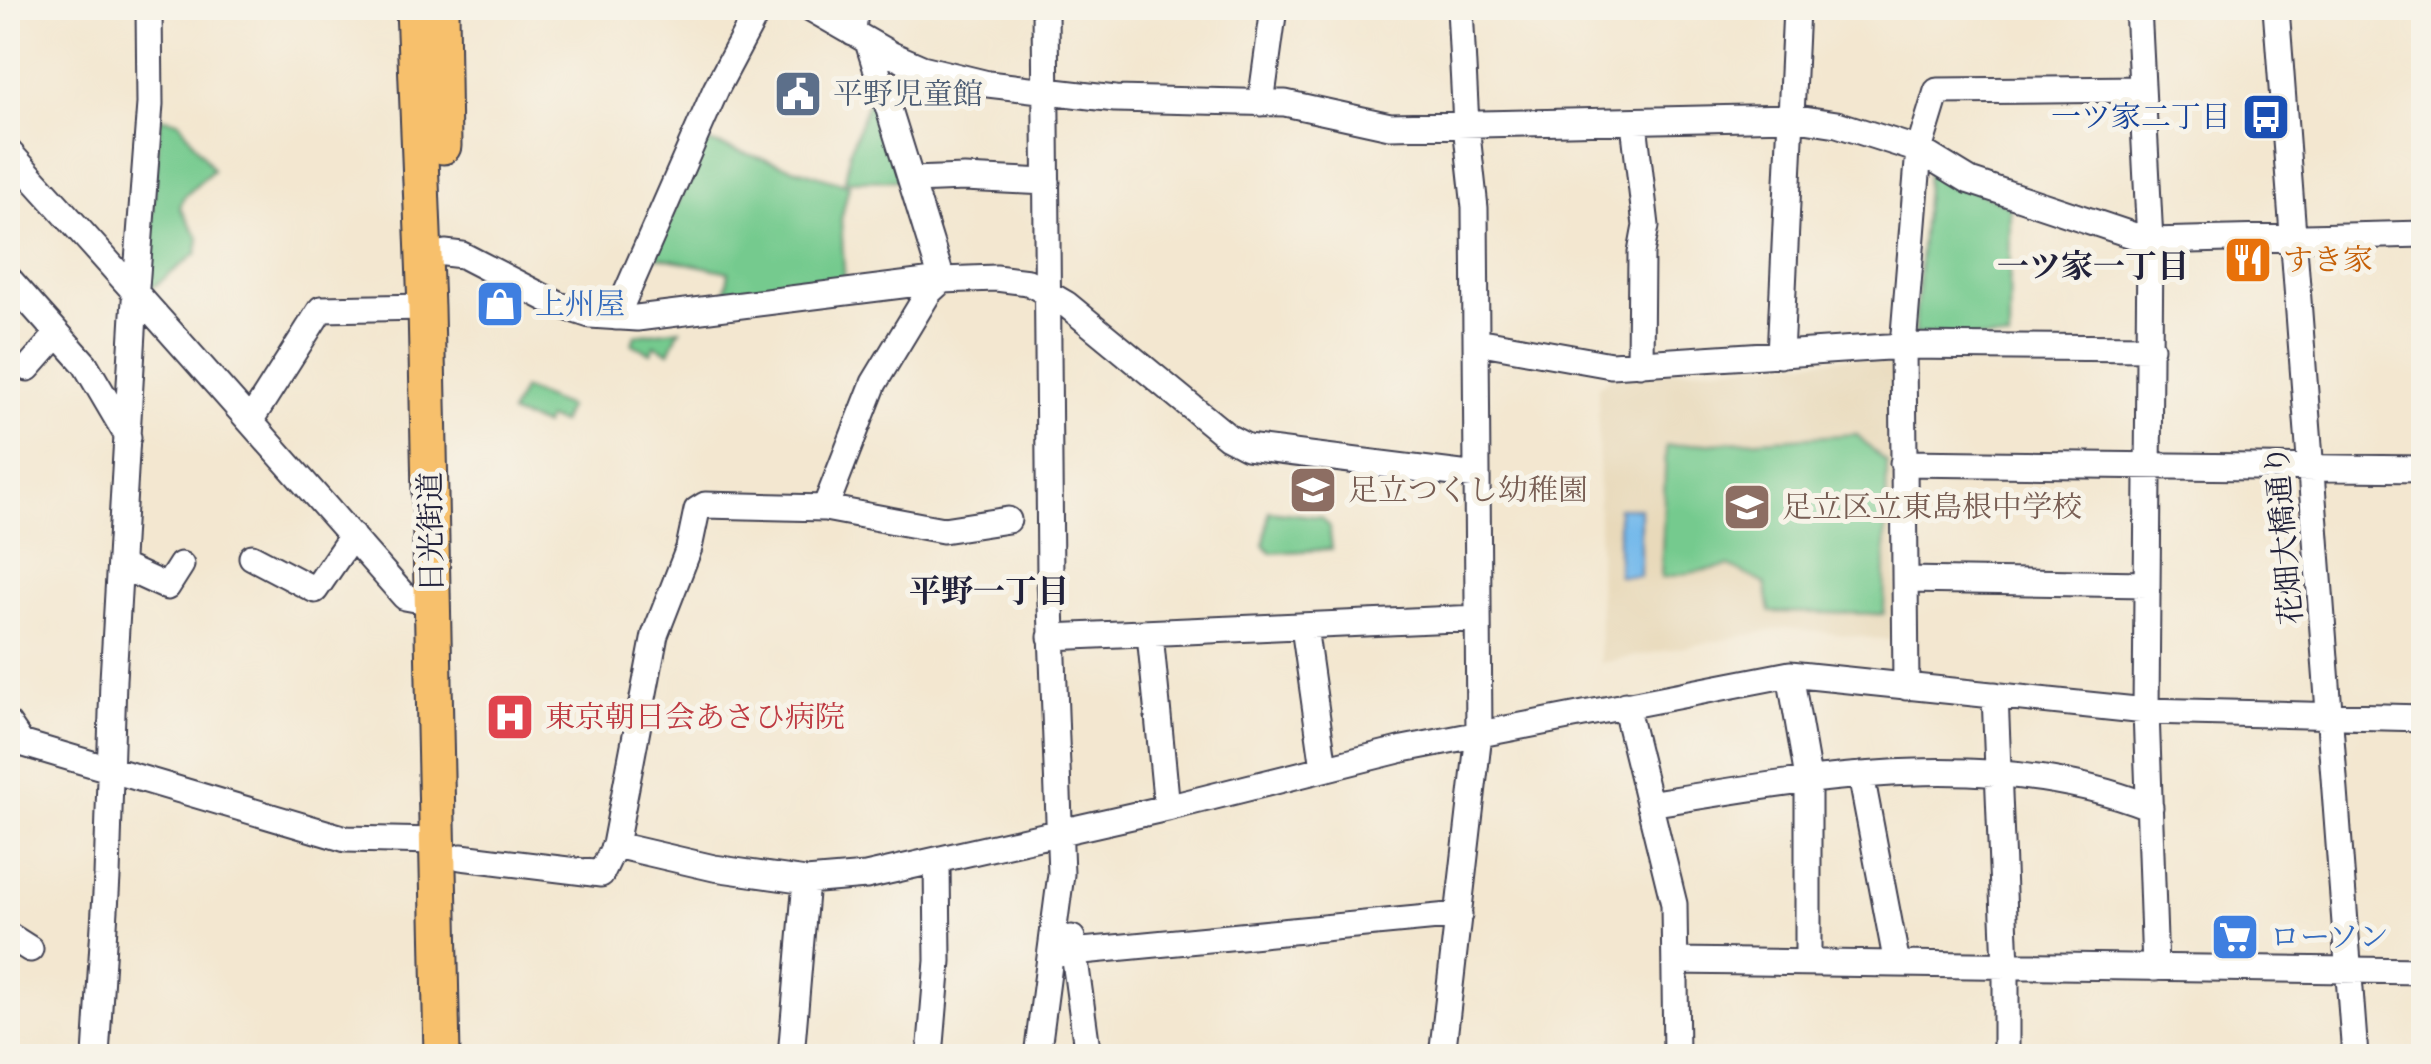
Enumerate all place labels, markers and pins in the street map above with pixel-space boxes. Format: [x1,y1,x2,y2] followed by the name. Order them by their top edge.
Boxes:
[772,68,824,120] public building icon: 平野児童館
[833,75,983,117] place label: 平野児童館
[2240,91,2292,143] bus stop icon: 一ツ家二丁目
[2051,98,2231,140] place label: 一ツ家二丁目
[2222,234,2274,286] restaurant icon: すき家
[2283,241,2373,283] place label: すき家
[474,278,526,330] shop icon: 上州屋
[535,285,625,327] place label: 上州屋
[1287,464,1339,516] school or university icon: 足立つくし幼稚園
[1348,471,1588,513] place label: 足立つくし幼稚園
[1721,481,1773,533] school or university icon: 足立区立東島根中学校
[1782,488,2082,530] place label: 足立区立東島根中学校
[484,691,536,743] hospital icon: 東京朝日会あさひ病院
[545,698,845,740] place label: 東京朝日会あさひ病院
[2209,911,2261,963] supermarket icon: ローソン
[2270,918,2389,960] place label: ローソン

